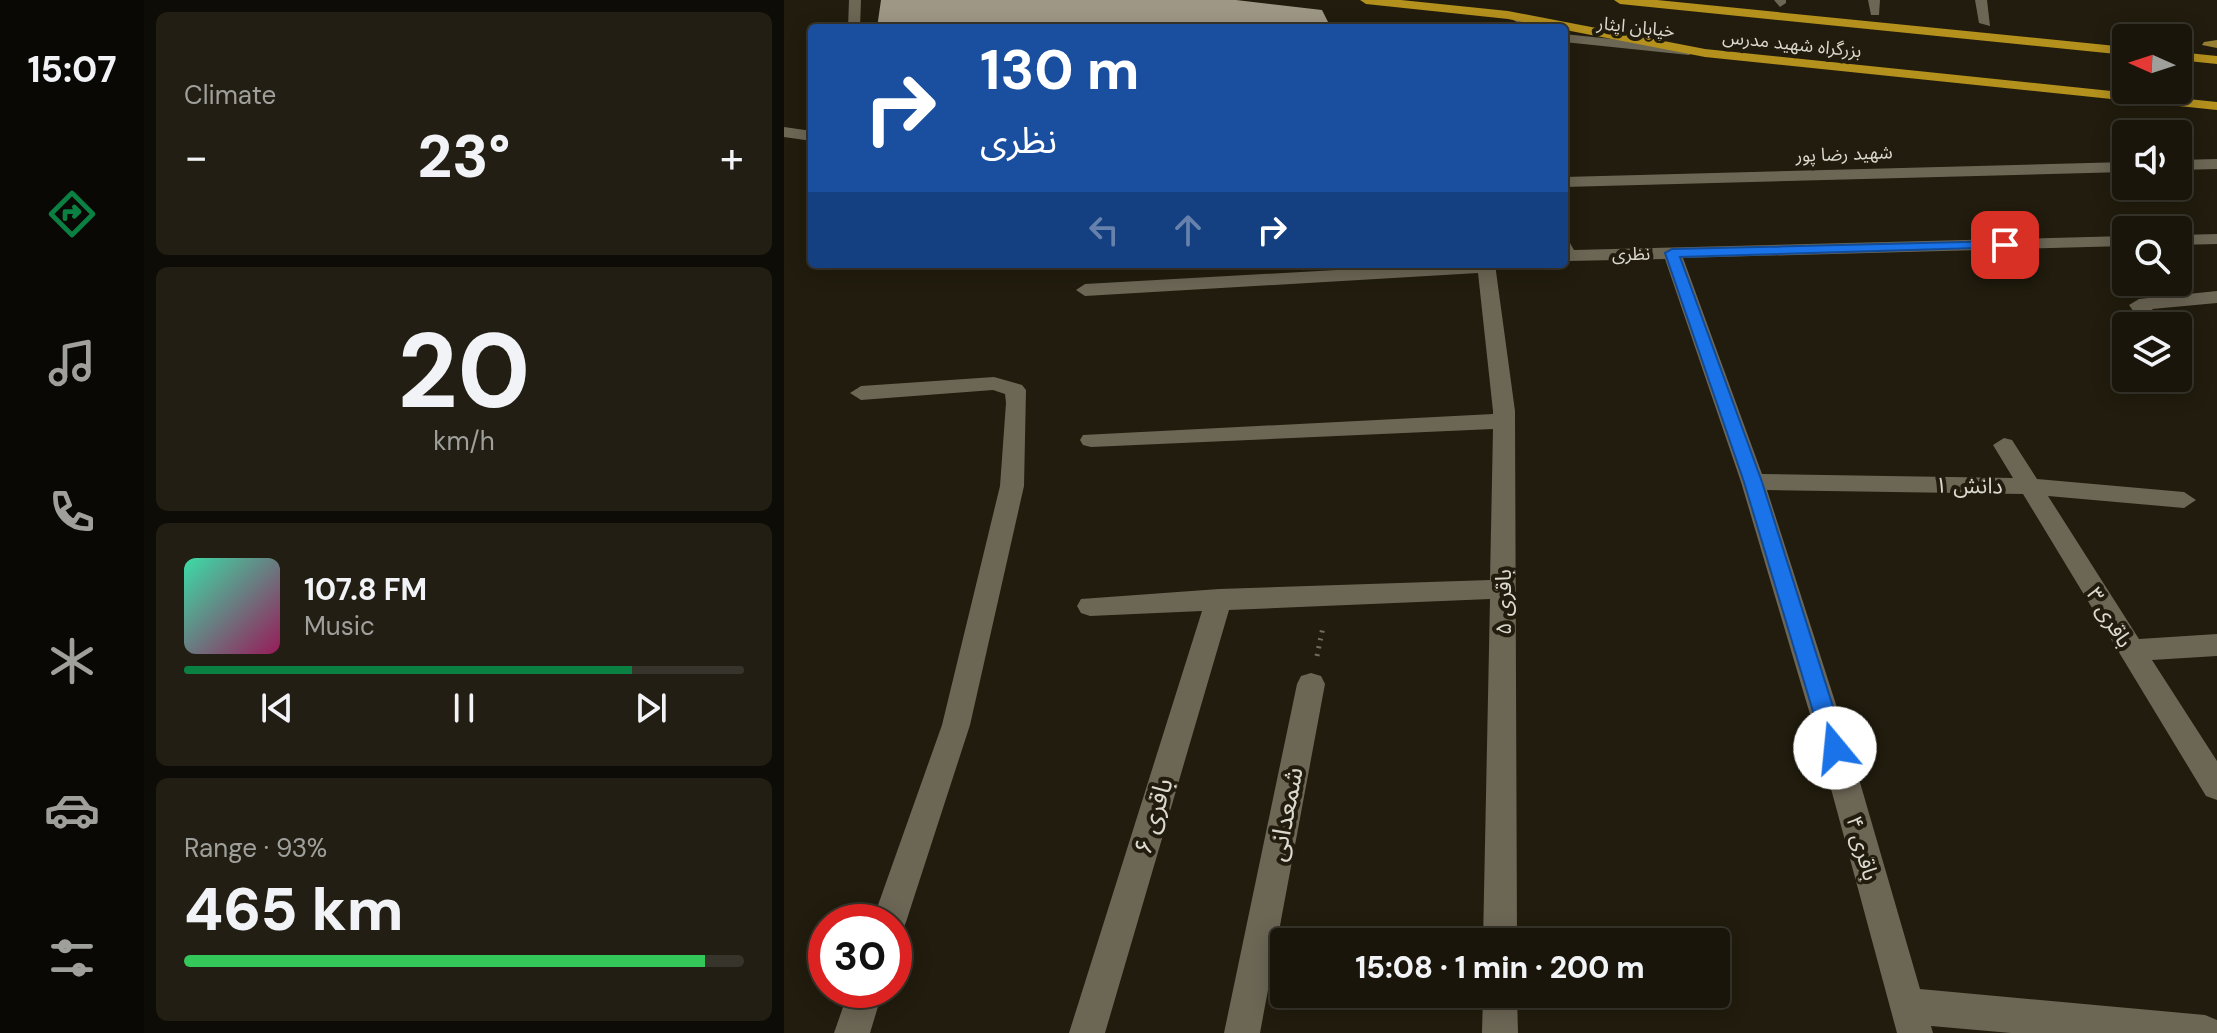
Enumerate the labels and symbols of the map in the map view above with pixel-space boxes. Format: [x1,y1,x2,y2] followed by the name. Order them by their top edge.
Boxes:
[1595,11,1676,43] street label: خیابان ایثار
[2112,24,2192,104] north arrow
[1721,25,1863,63] street label: بزرگراه شهید مدرس
[1794,140,1893,168] street label: شهید رضا پور
[1971,211,2039,279] pin
[1612,242,1650,266] street label: نظری
[1935,470,2003,501] street label: دانش ۱
[1489,569,1518,635] street label: باقری ۵
[2080,582,2139,653] street label: باقری ۳
[1793,706,1877,790] position arrow
[1259,764,1311,864] street label: شمعدانی
[1125,774,1181,858] street label: باقری ۶
[1839,812,1886,884] street label: باقری ۴
[808,904,912,1008] speed limit sign: 30

